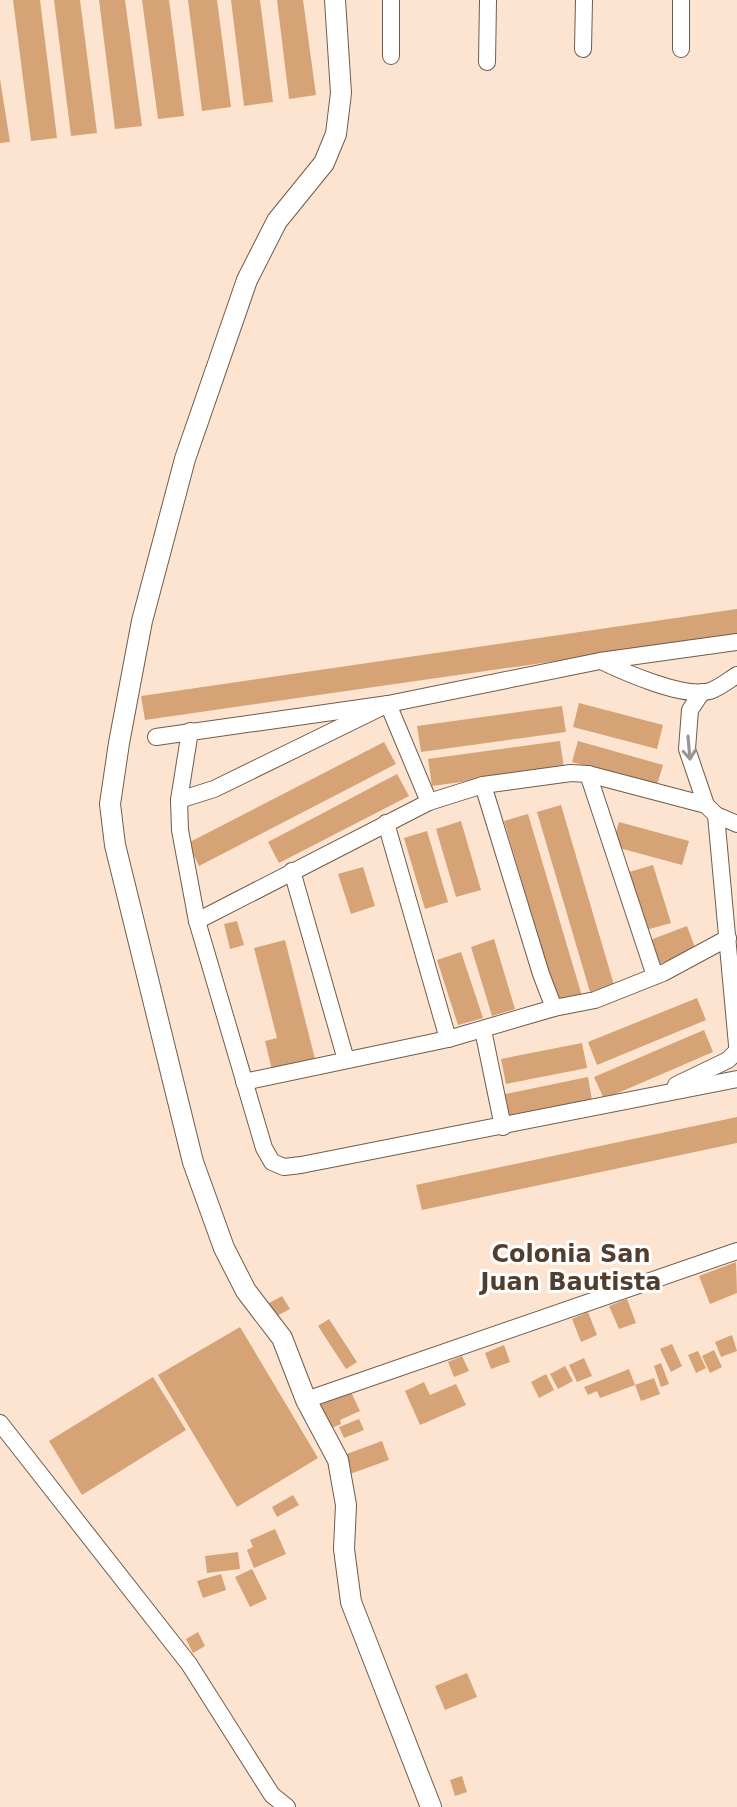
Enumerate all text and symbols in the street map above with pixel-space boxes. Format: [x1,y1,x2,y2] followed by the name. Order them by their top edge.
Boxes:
[682,734,697,761] one-way arrow
[479,1240,661,1296] district label: Colonia San Juan Bautista

